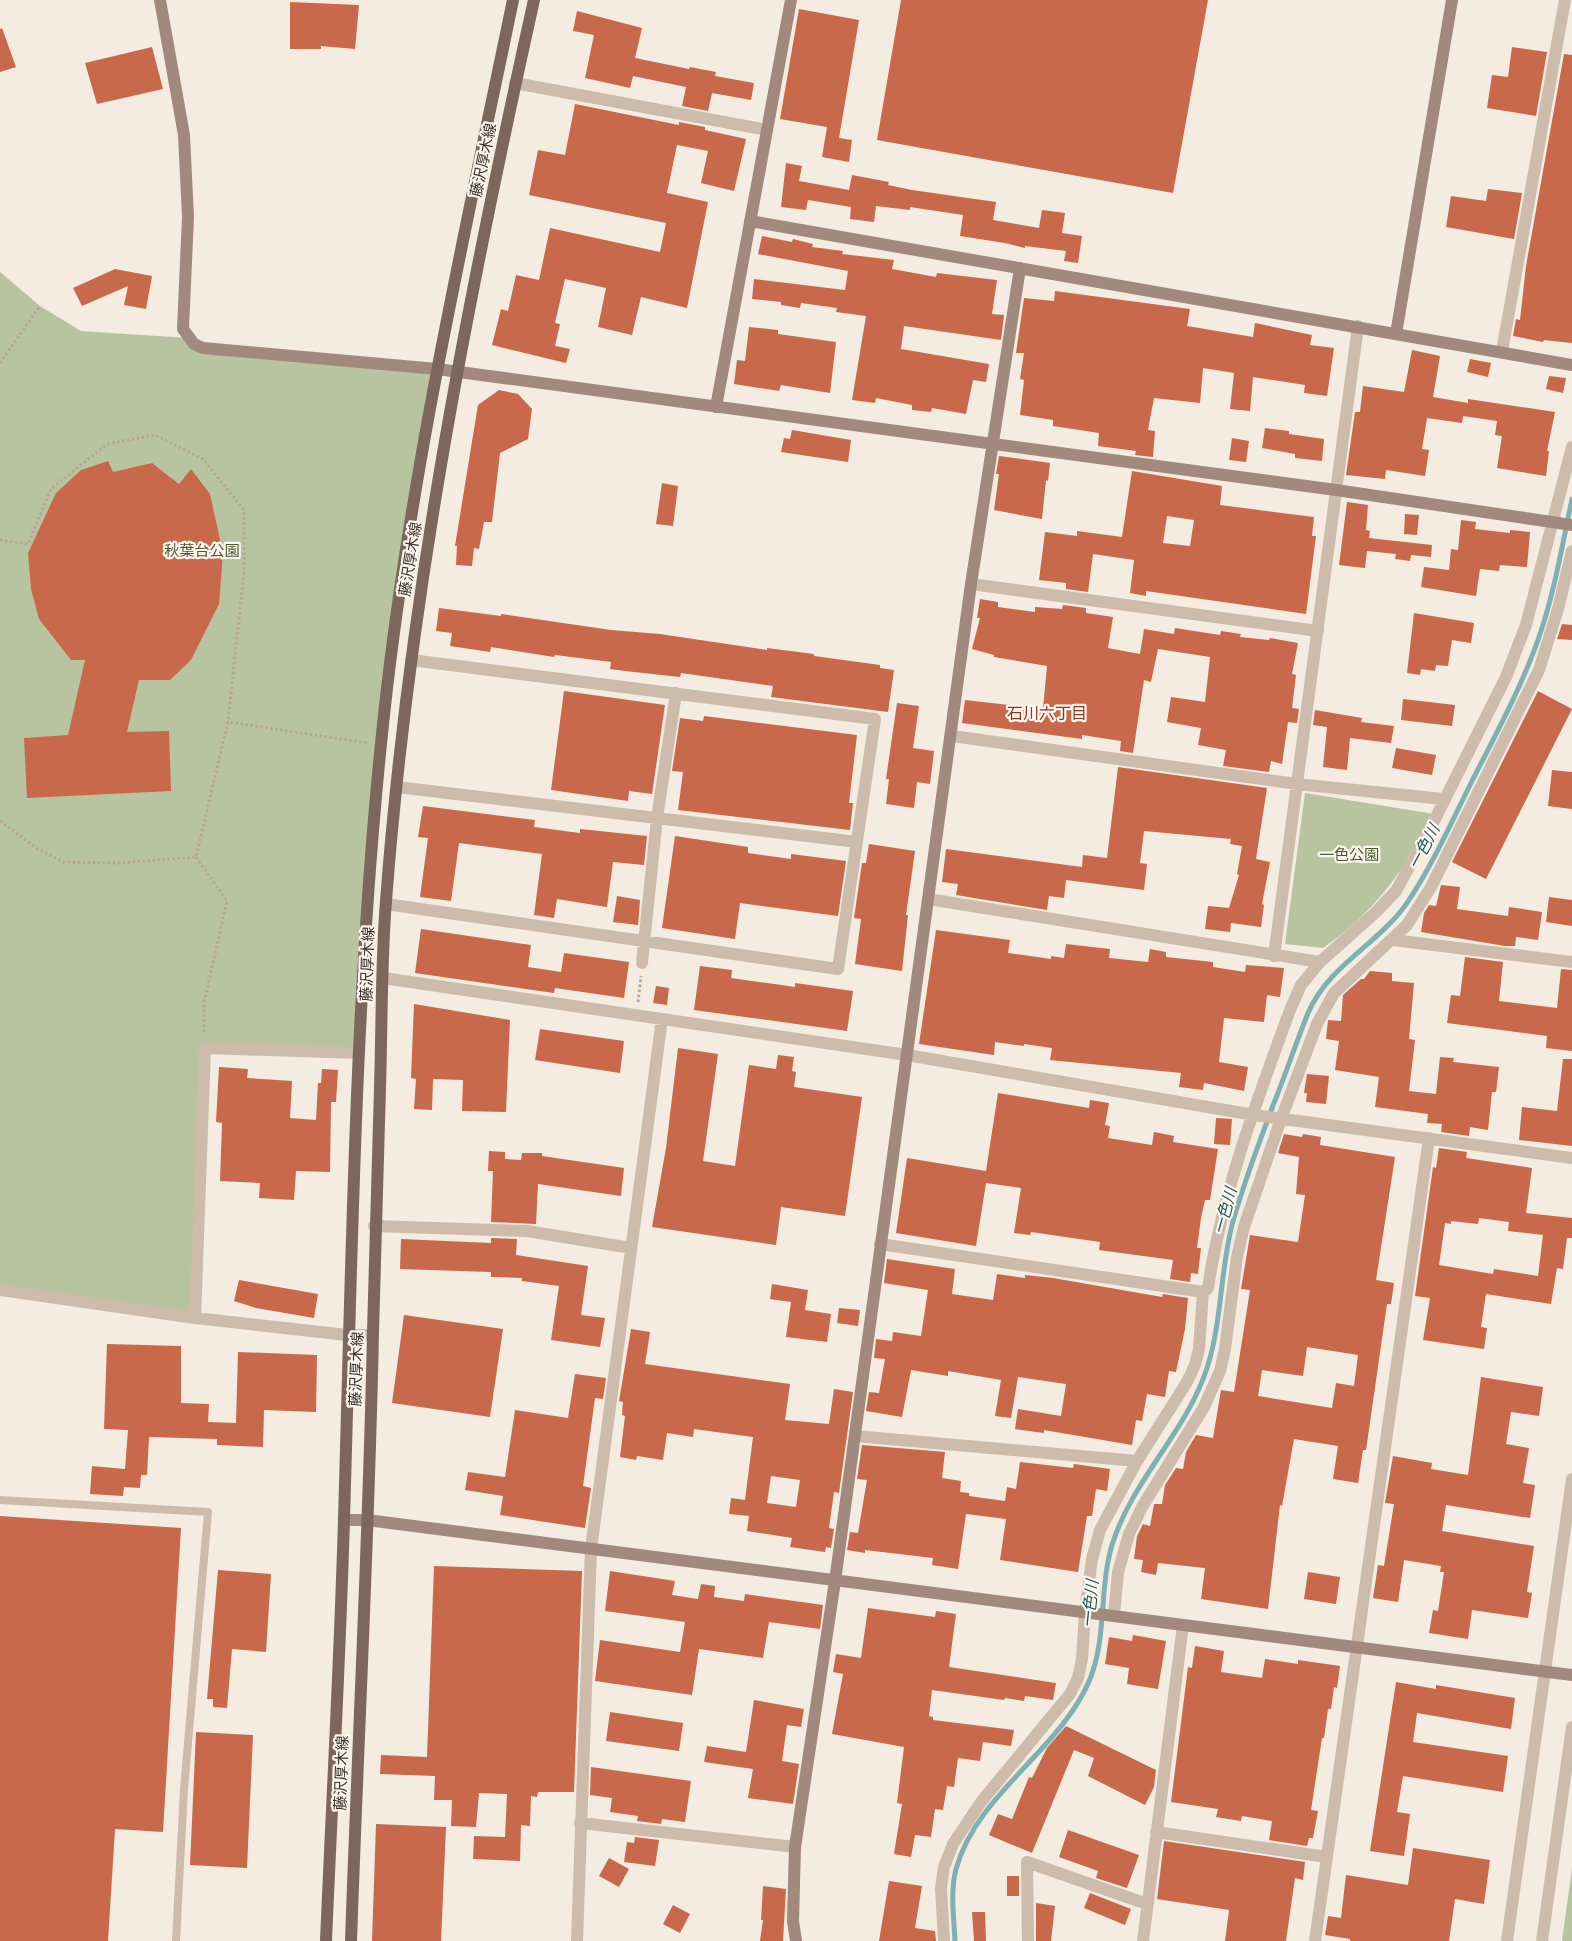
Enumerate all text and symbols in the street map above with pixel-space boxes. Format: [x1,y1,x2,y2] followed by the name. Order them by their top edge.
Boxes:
[466,121,500,199] street label: 藤沢厚木線
[395,520,425,598] street label: 藤沢厚木線
[164,541,240,560] park label: 秋葉台公園
[1007,703,1087,724] district label: 石川六丁目
[1403,819,1445,873] water label: 一色川
[1319,845,1379,864] park label: 一色公園
[356,926,378,1002] street label: 藤沢厚木線
[1209,1183,1242,1237] water label: 一色川
[345,1331,367,1407] street label: 藤沢厚木線
[1077,1577,1103,1629] water label: 一色川
[330,1735,352,1811] street label: 藤沢厚木線

